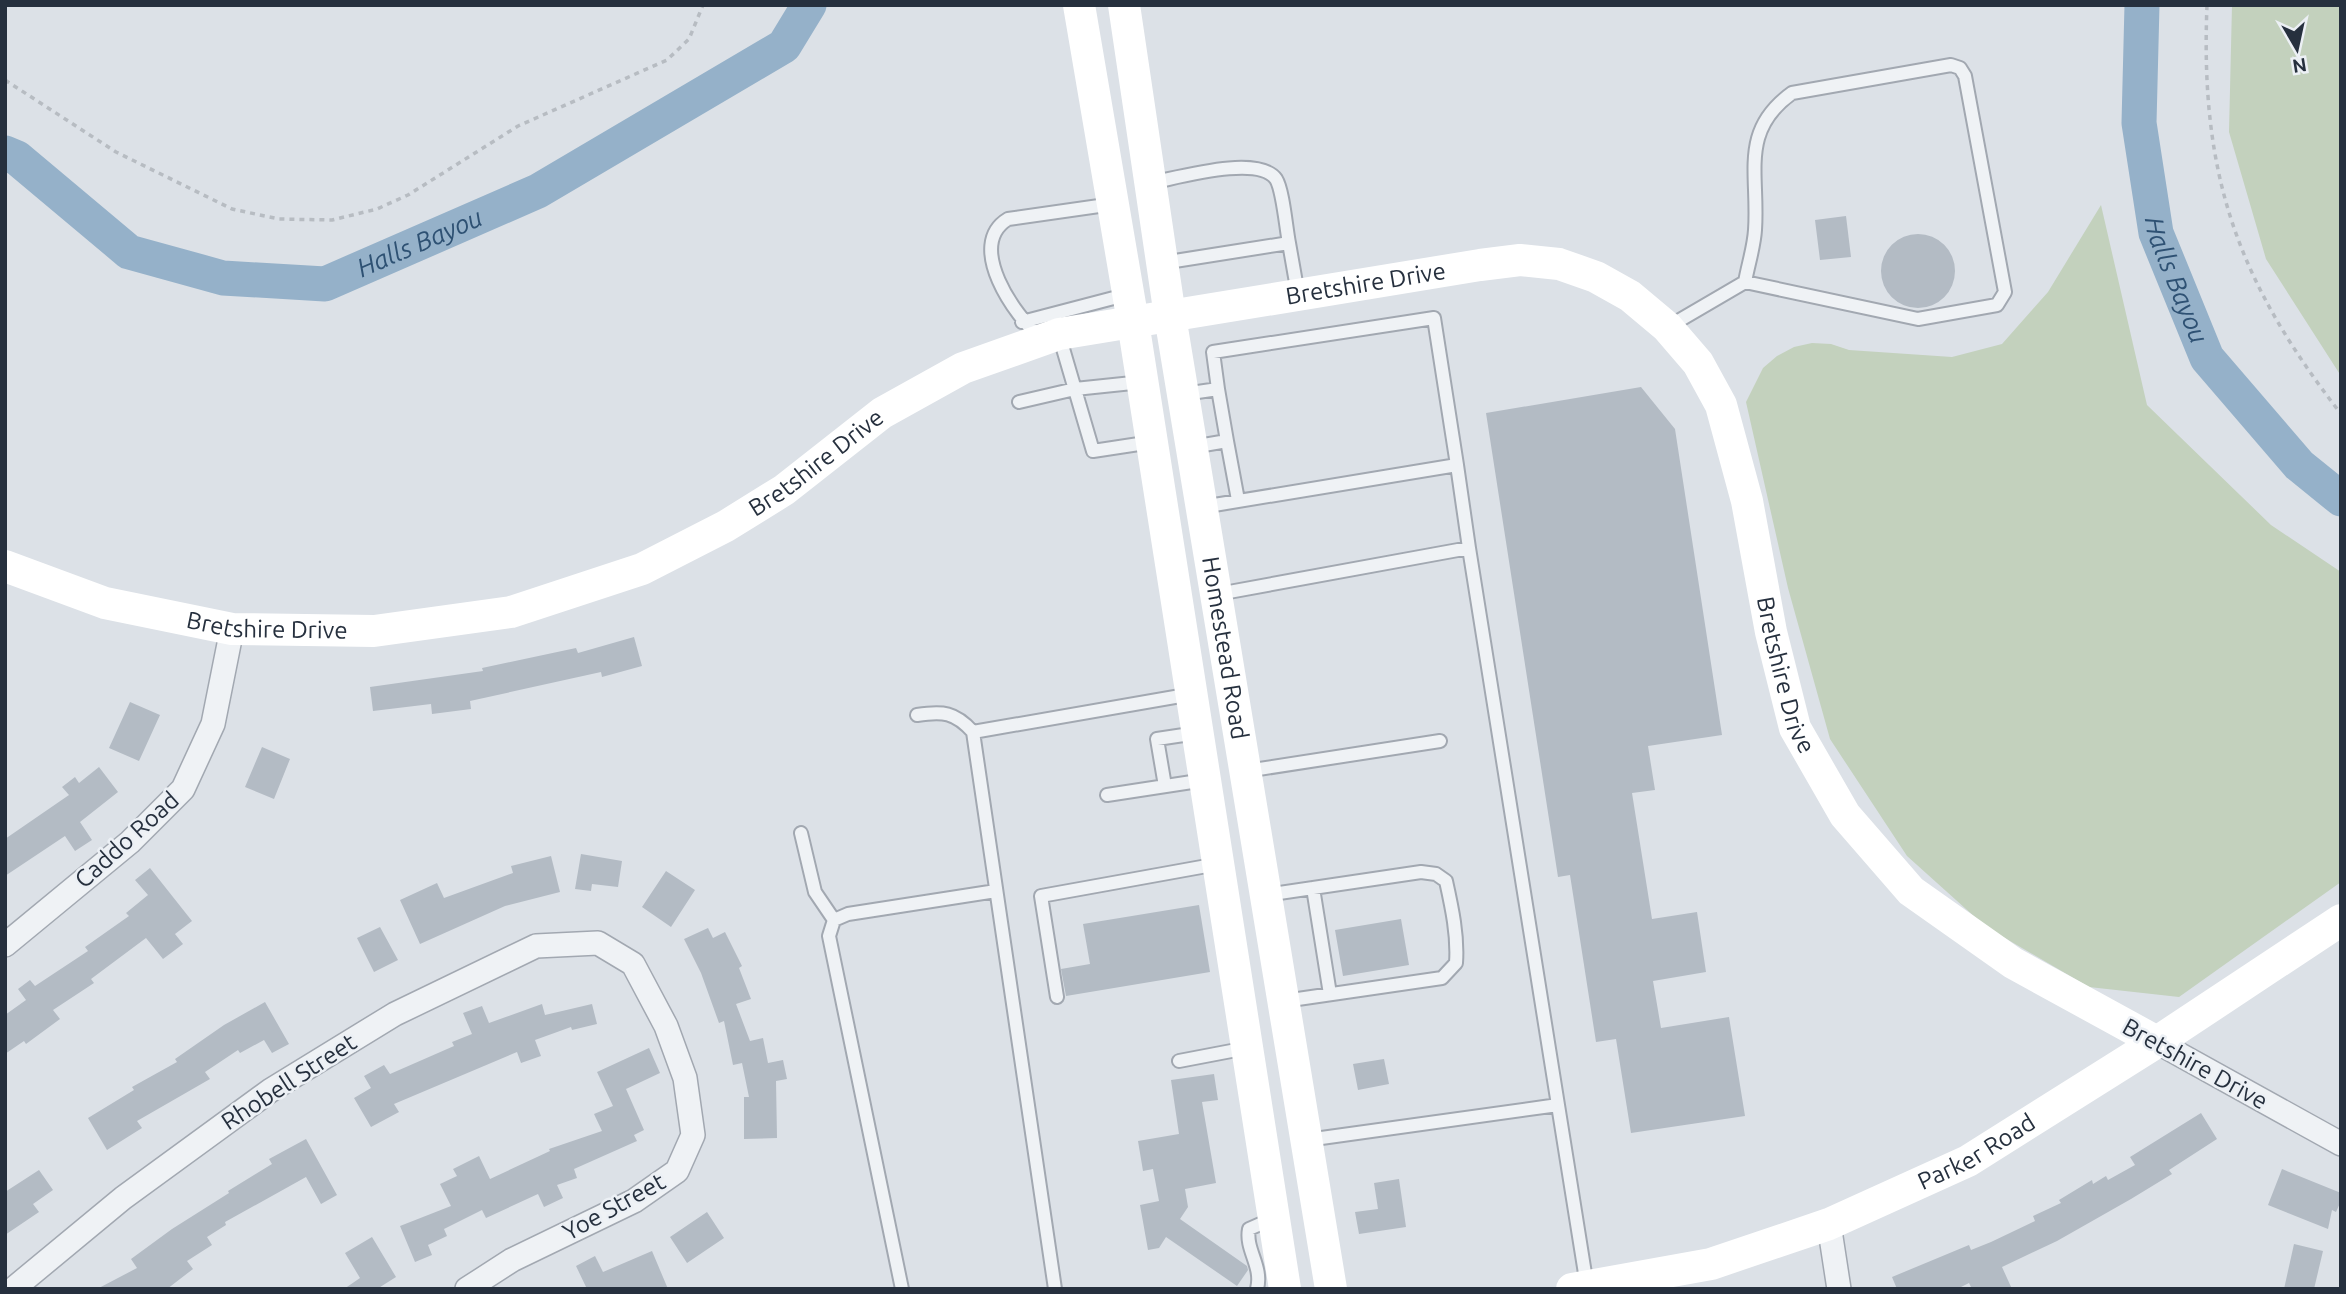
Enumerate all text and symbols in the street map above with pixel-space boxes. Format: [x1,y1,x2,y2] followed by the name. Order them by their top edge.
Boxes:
[2262,14,2332,84] north arrow
[2291,54,2308,78] text: N
[352,202,486,282] water label: Halls Bayou
[2140,215,2214,347] water label: Halls Bayou
[1284,257,1448,310] street label: Bretshire Drive
[744,403,889,522] street label: Bretshire Drive
[1197,555,1254,742] street label: Homestead Road
[1752,594,1821,758] street label: Bretshire Drive
[184,606,348,644] street label: Bretshire Drive
[69,786,184,893] street label: Caddo Road
[2118,1013,2272,1115] street label: Bretshire Drive
[216,1028,362,1135] street label: Rhobell Street
[1913,1108,2040,1195] street label: Parker Road
[558,1167,670,1246] street label: Yoe Street

